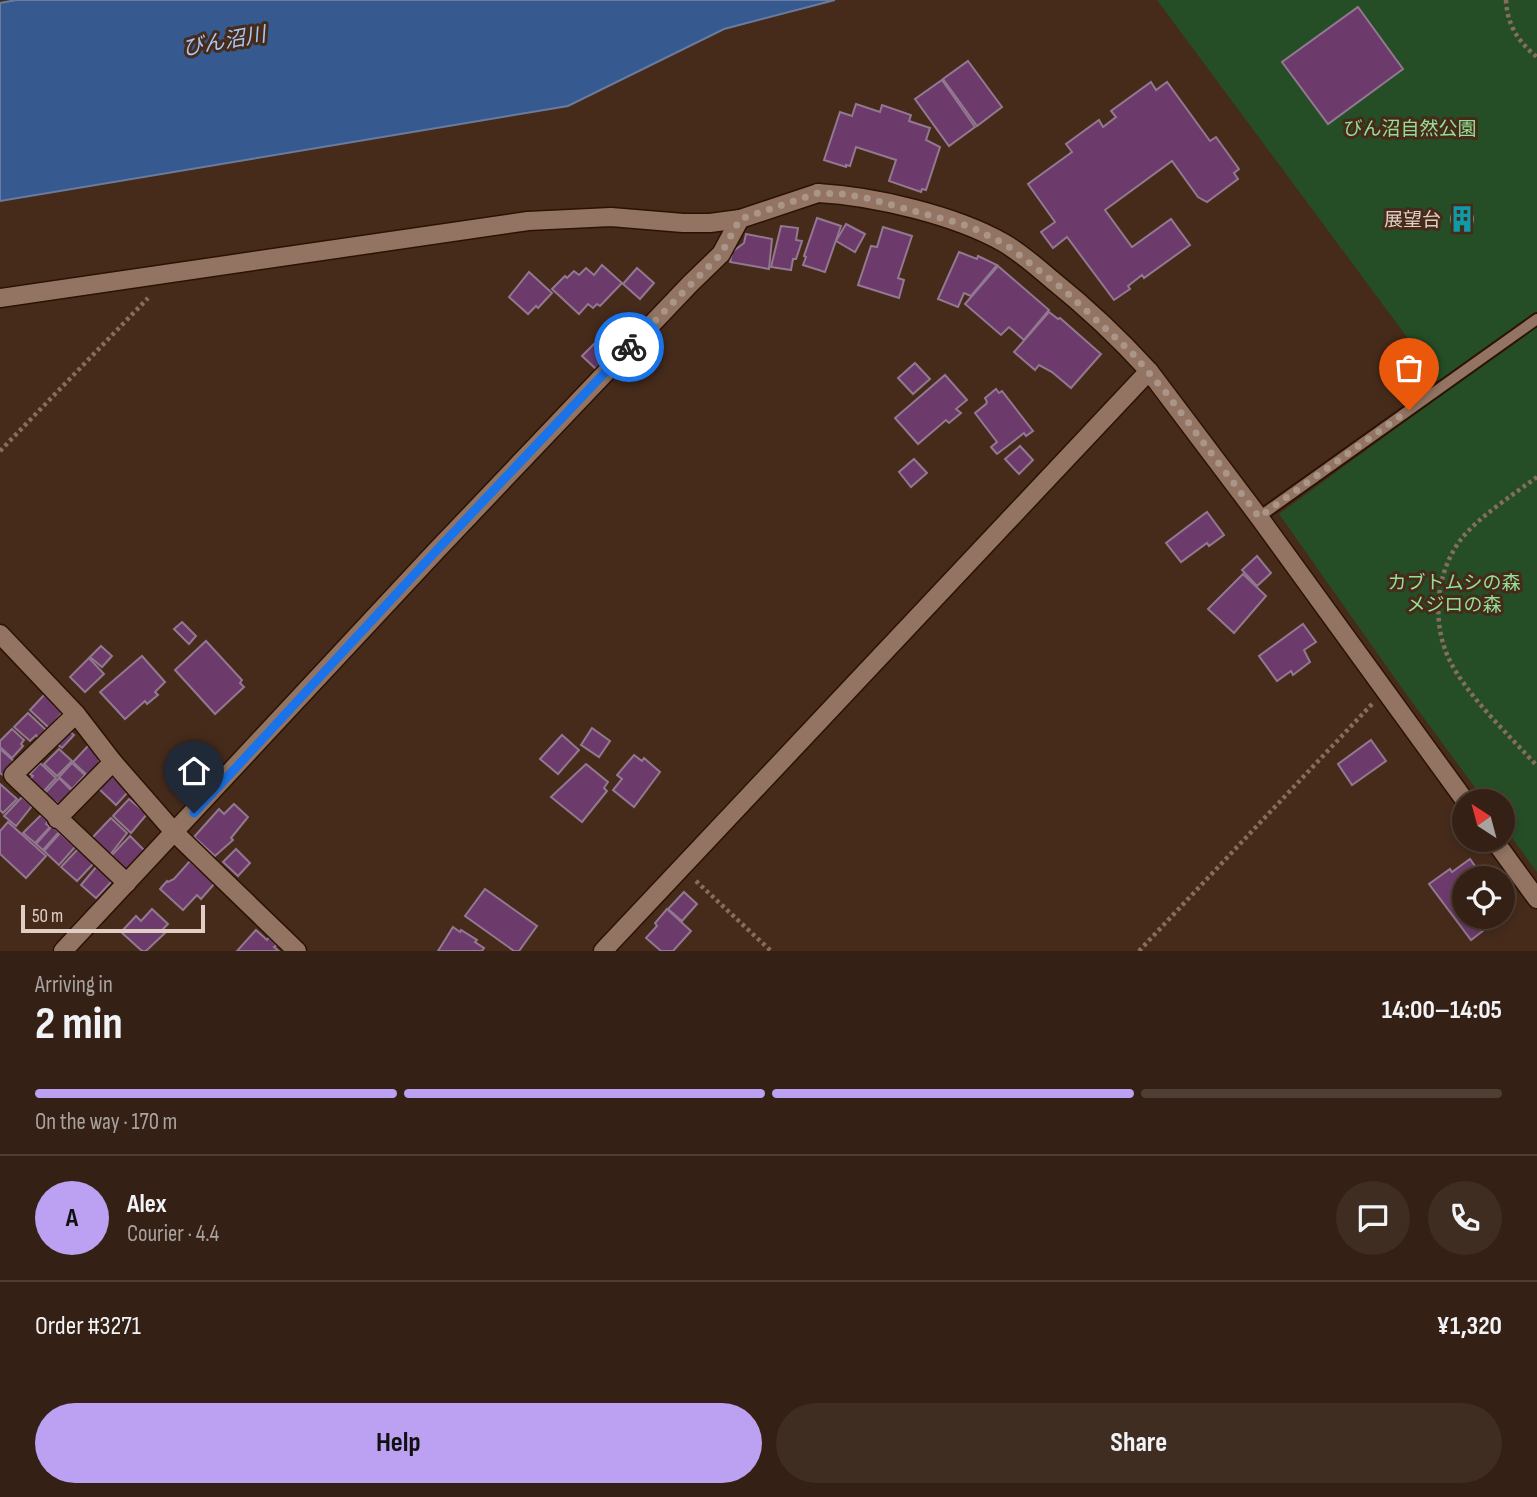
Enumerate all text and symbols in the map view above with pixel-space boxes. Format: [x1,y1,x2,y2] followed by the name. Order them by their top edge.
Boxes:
[181,22,270,61] water label: びん沼川
[1343,118,1477,141] park label: びん沼自然公園
[1447,204,1477,234] building icon: 展望台
[1384,209,1441,232] place label: 展望台
[594,312,664,382] courier
[610,328,648,366] icon: bike
[1379,338,1439,410] pin
[1390,349,1428,387] icon: bag
[1387,572,1521,617] park label: カブトムシの森 メジロの森
[164,741,224,813] pin
[175,752,213,790] icon: home
[1452,789,1516,852] north arrow
[1452,789,1515,929] map controls
[1452,866,1515,929] button: locate
[21,902,205,934] scale bar
[32,905,63,928] text: 50 m
[35,971,113,999] text: Arriving in
[1382,995,1502,1026] text: 14:00–14:05
[35,997,123,1052] text: 2 min
[35,1108,177,1136] text: On the way · 170 m
[1336,1181,1410,1255] button: chat
[1428,1181,1502,1255] button: phone
[127,1189,167,1220] text: Alex
[66,1203,78,1234] text: A
[127,1220,219,1248] text: Courier · 4.4
[35,1311,141,1342] text: Order #3271
[1437,1311,1502,1342] text: ¥1,320
[35,1403,762,1483] button: Help
[776,1403,1502,1483] button: Share

